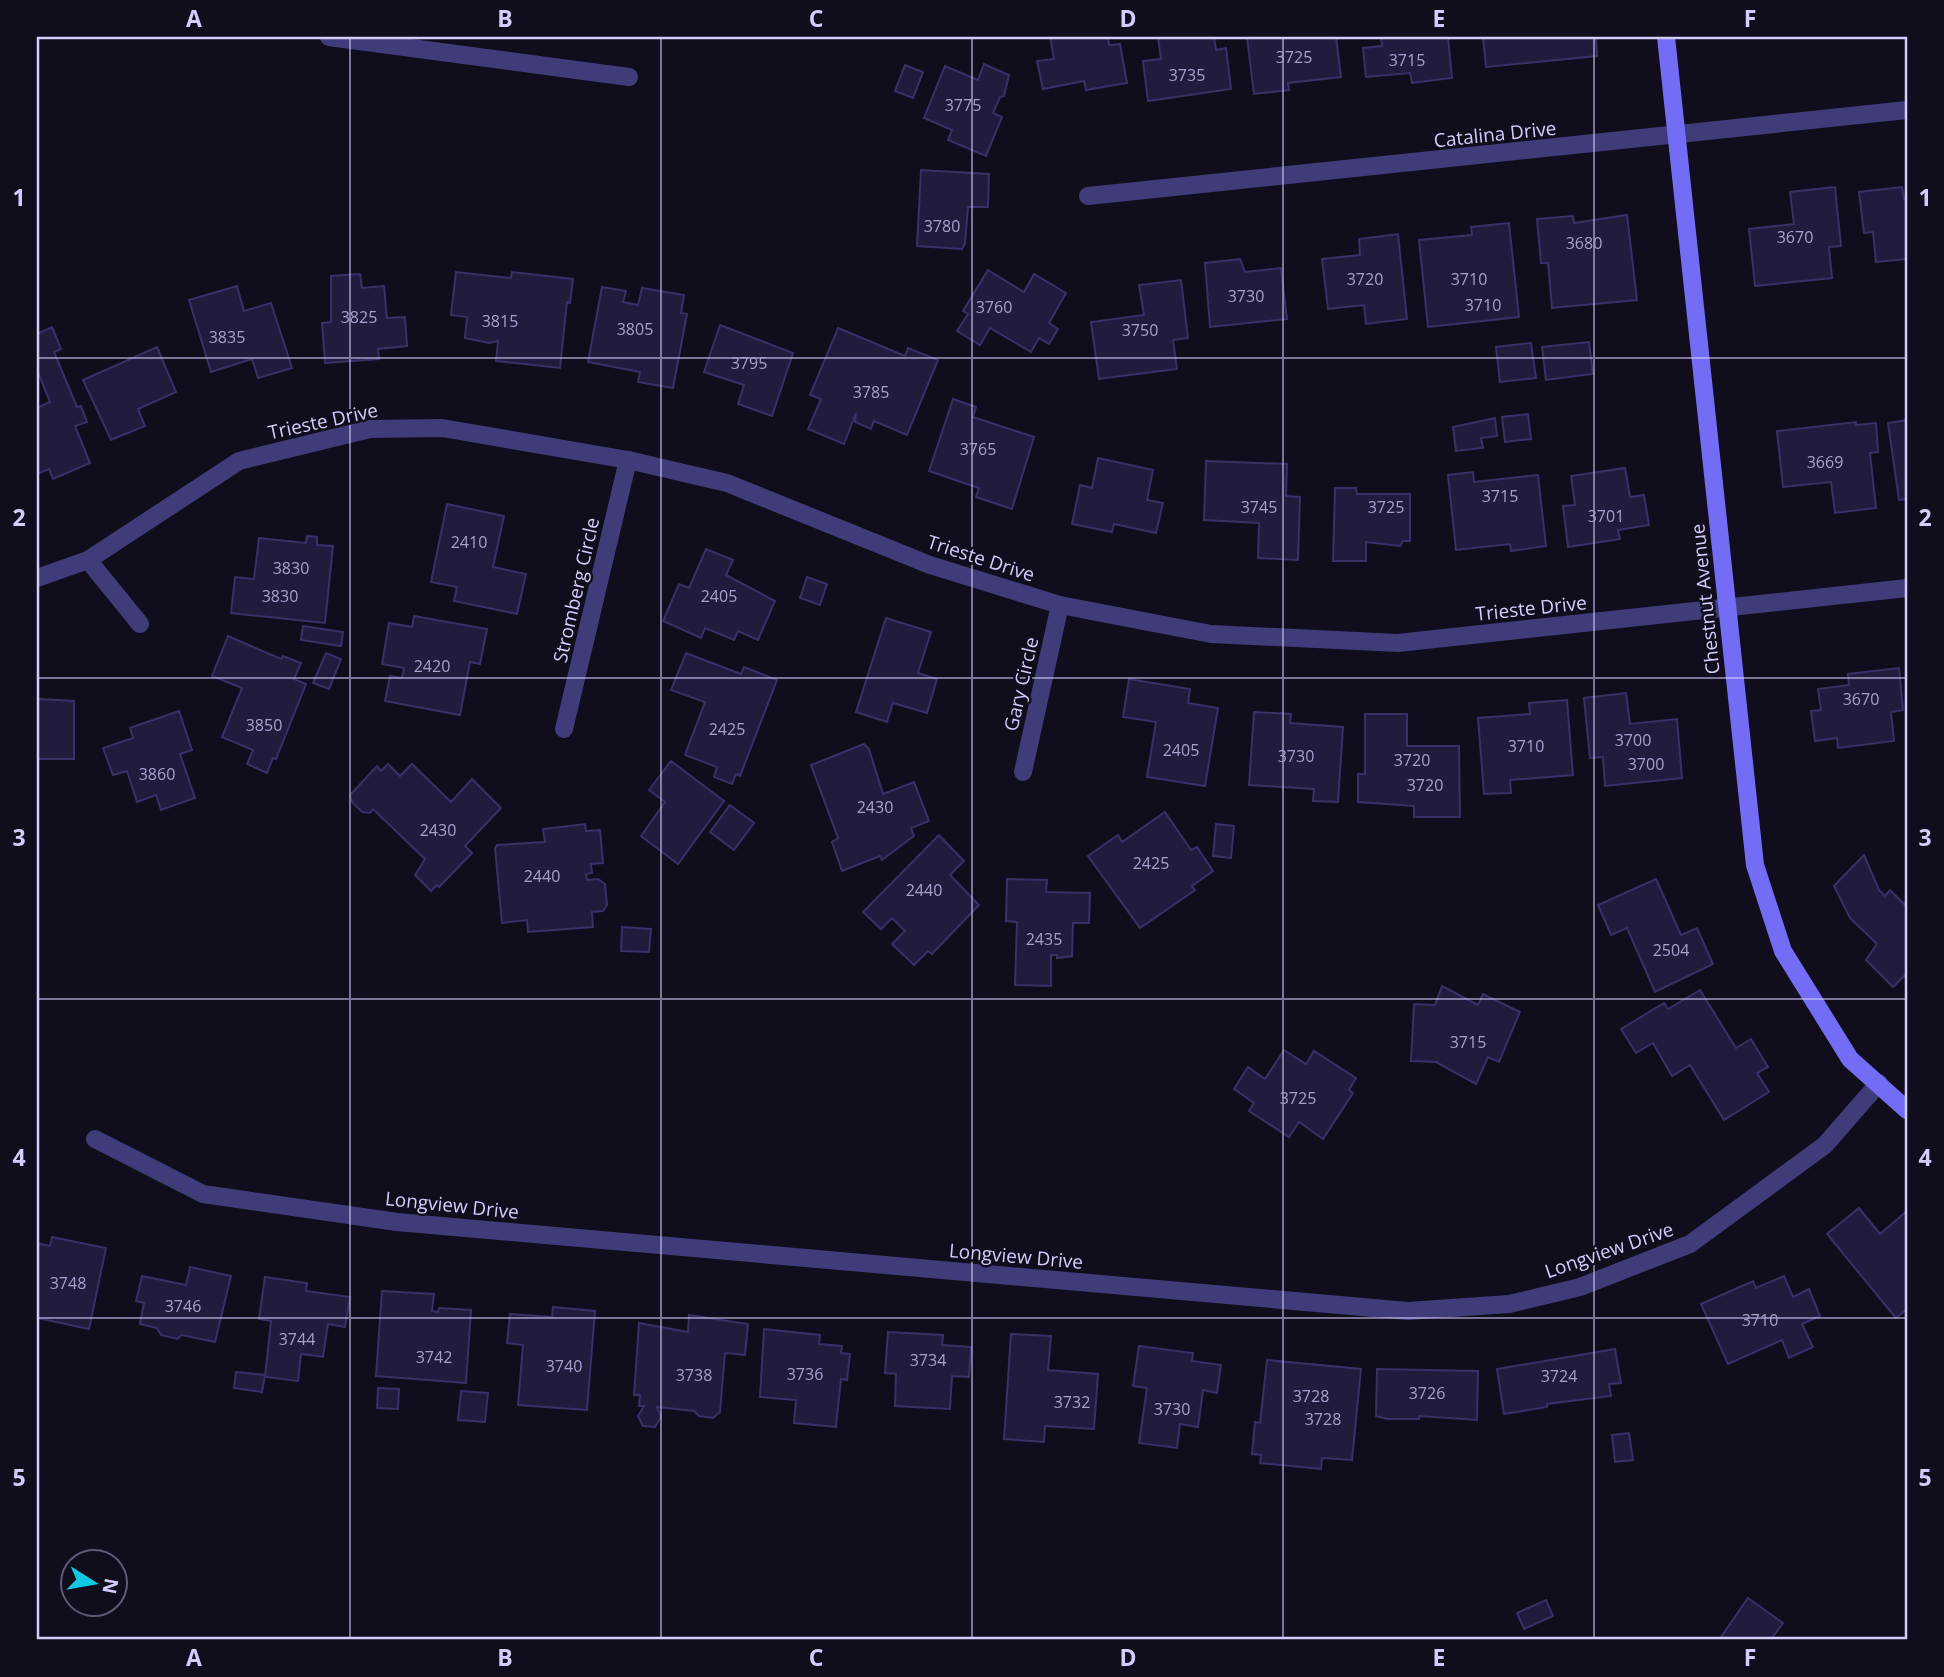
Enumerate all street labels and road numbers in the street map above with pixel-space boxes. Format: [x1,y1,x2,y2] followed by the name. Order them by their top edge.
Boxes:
[1432,115,1558,153] street label: Catalina Drive
[266,397,380,445] street label: Trieste Drive
[547,515,605,665] street label: Stromberg Circle
[1684,522,1726,676] street label: Chestnut Avenue
[924,528,1038,588] street label: Trieste Drive
[1474,589,1588,627] street label: Trieste Drive
[998,634,1044,734] street label: Gary Circle
[384,1185,520,1225] street label: Longview Drive
[1541,1216,1677,1284] street label: Longview Drive
[948,1237,1084,1275] street label: Longview Drive

